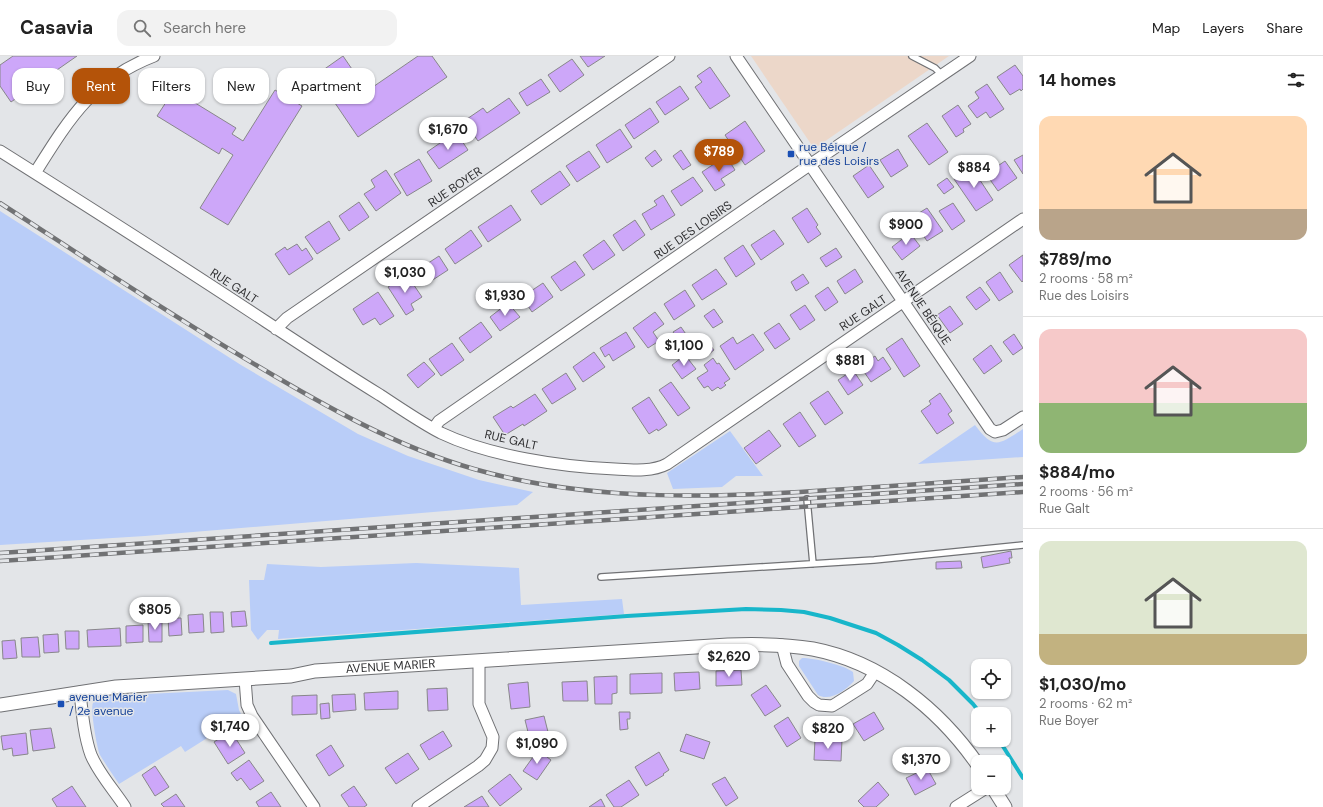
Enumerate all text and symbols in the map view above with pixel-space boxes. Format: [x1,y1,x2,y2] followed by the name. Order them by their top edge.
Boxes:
[117,10,397,46] search box
[20,15,93,40] text: Casavia
[131,17,153,39] icon: search
[163,18,246,38] text: Search here
[1152,19,1180,37] text: Map
[1202,19,1244,37] text: Layers
[1266,19,1303,37] text: Share
[12,68,64,104] chip: Buy
[72,68,130,104] chip: Rent
[138,68,205,104] chip: Filters
[213,68,269,104] chip: New
[277,68,375,104] chip: Apartment
[1039,69,1116,91] text: 14 homes
[1285,69,1307,91] icon: filters
[415,117,481,151] pin: $1,670
[428,121,468,138] text: $1,670
[695,139,743,173] pin: $789
[799,139,879,169] place label: rue Béique / rue des Loisirs
[1137,142,1209,214] icon: home
[704,143,734,160] text: $789
[786,149,796,159] marker: rue Béique / rue des Loisirs
[950,155,998,189] pin: $884
[958,159,990,176] text: $884
[425,163,485,211] street label: RUE BOYER
[651,197,735,263] street label: RUE DES LOISIRS
[882,212,930,246] pin: $900
[889,216,923,233] text: $900
[1039,248,1112,270] text: $789/mo
[372,260,438,294] pin: $1,030
[384,264,426,281] text: $1,030
[207,265,261,307] street label: RUE GALT
[892,266,954,348] street label: AVENUE BÉIQUE
[1039,270,1133,287] text: 2 rooms · 58 m²
[472,283,538,317] pin: $1,930
[485,287,525,304] text: $1,930
[1039,287,1129,304] text: Rue des Loisirs
[836,291,890,335] street label: RUE GALT
[651,333,717,367] pin: $1,100
[665,337,703,354] text: $1,100
[826,348,874,382] pin: $881
[836,352,864,369] text: $881
[1137,355,1209,427] icon: home
[483,426,539,454] street label: RUE GALT
[1039,461,1115,483] text: $884/mo
[1039,483,1133,500] text: 2 rooms · 56 m²
[1039,500,1090,517] text: Rue Galt
[1137,567,1209,639] icon: home
[131,597,179,631] pin: $805
[138,601,172,618] text: $805
[696,644,762,678] pin: $2,620
[707,648,751,665] text: $2,620
[345,655,436,677] street label: AVENUE MARIER
[971,659,1011,795] map controls
[971,659,1011,699] button: locate
[1039,673,1126,695] text: $1,030/mo
[69,689,148,719] place label: avenue Marier / 2e avenue
[1039,695,1132,712] text: 2 rooms · 62 m²
[56,699,66,709] marker: avenue Marier / 2e avenue
[971,707,1011,747] button: +
[1039,712,1099,729] text: Rue Boyer
[197,714,263,748] pin: $1,740
[804,716,852,750] pin: $820
[210,718,250,735] text: $1,740
[812,720,844,737] text: $820
[504,731,570,765] pin: $1,090
[516,735,558,752] text: $1,090
[888,747,954,781] pin: $1,370
[901,751,941,768] text: $1,370
[971,755,1011,795] button: −

